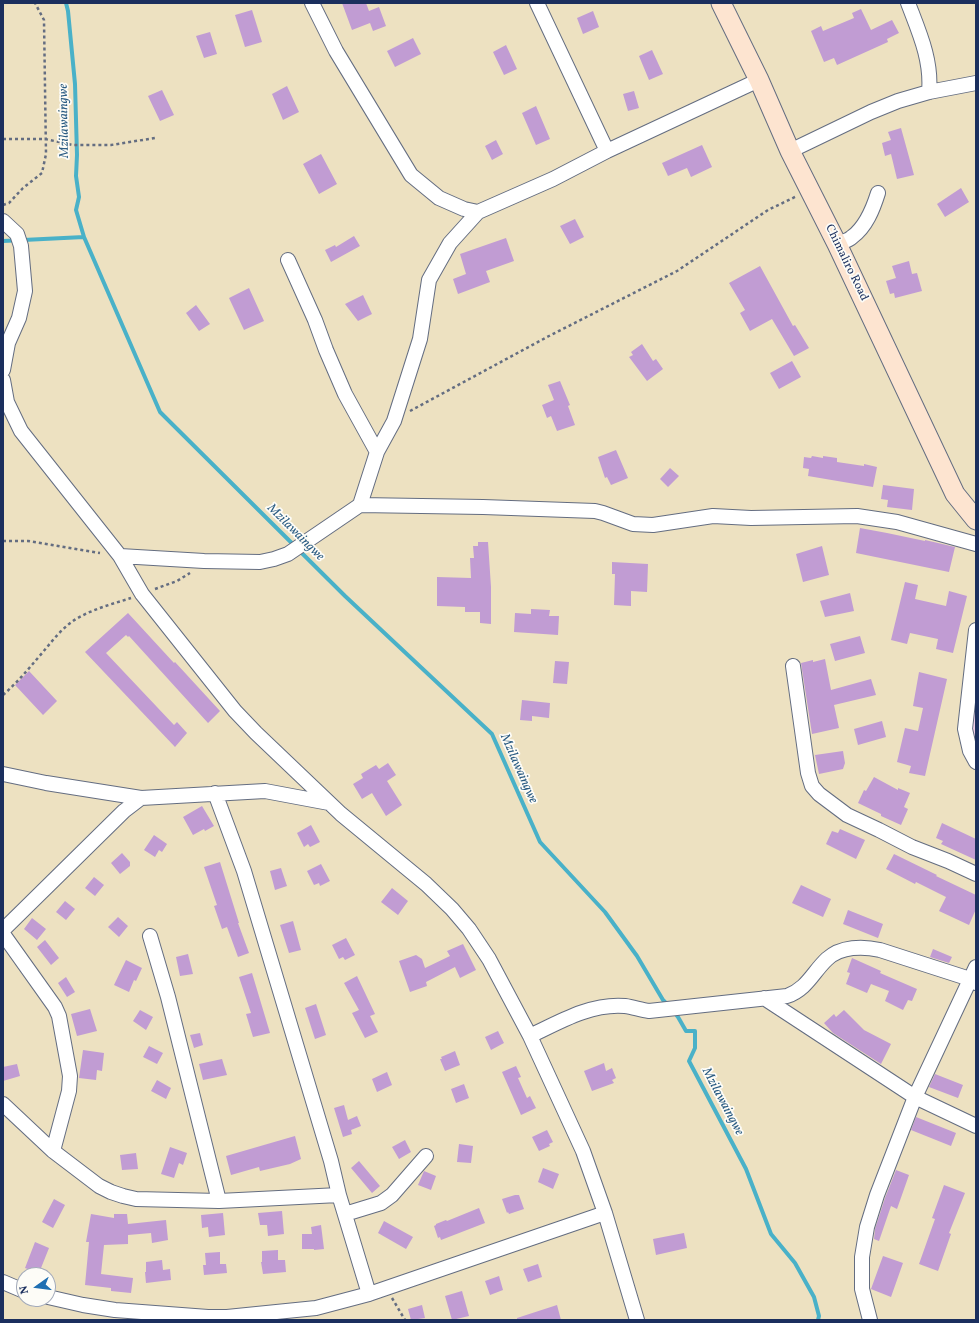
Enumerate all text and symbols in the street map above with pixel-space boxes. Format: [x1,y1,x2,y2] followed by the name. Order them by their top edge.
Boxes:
[57,84,73,158] water label: Mzilawaingwe
[821,222,871,304] street label: Chimaliro Road
[263,501,327,565] water label: Mzilawaingwe
[496,732,540,806] water label: Mzilawaingwe
[698,1066,746,1138] water label: Mzilawaingwe
[16,1267,56,1307] north arrow
[17,1284,33,1295] text: N

